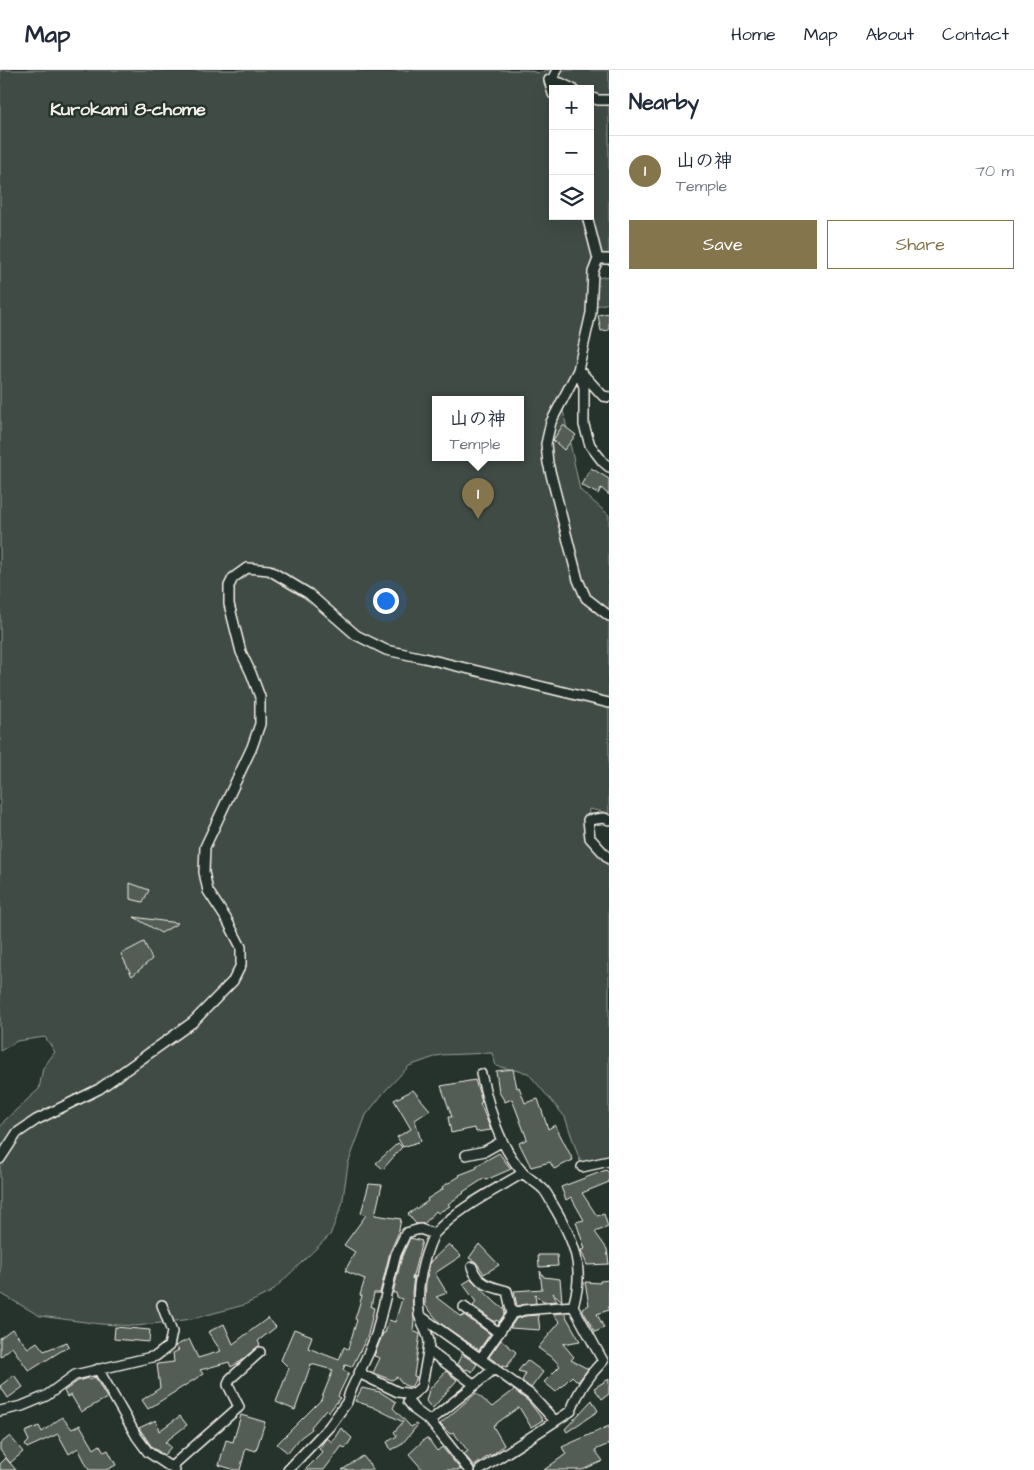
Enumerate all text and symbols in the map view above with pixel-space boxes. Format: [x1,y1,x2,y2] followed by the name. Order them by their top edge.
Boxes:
[25,18,70,52] text: Map
[731,22,776,47] text: Home
[804,22,838,47] text: Map
[866,22,914,47] text: About
[942,22,1009,47] text: Contact
[549,85,594,220] map controls
[549,85,594,130] button: +
[629,88,699,117] text: Nearby
[50,97,206,122] district label: Kurokami 8-chome
[549,130,594,175] button: −
[676,148,733,175] text: 山の神
[644,160,646,182] text: 1
[975,160,1014,182] text: 70 m
[549,175,594,220] button: layers
[676,175,727,197] text: Temple
[629,220,817,269] button: Save
[827,220,1014,269] button: Share
[432,396,524,461] popup
[449,406,507,433] text: 山の神
[449,433,501,455] text: Temple
[462,478,494,519] pin: 1
[373,588,399,614] your location

